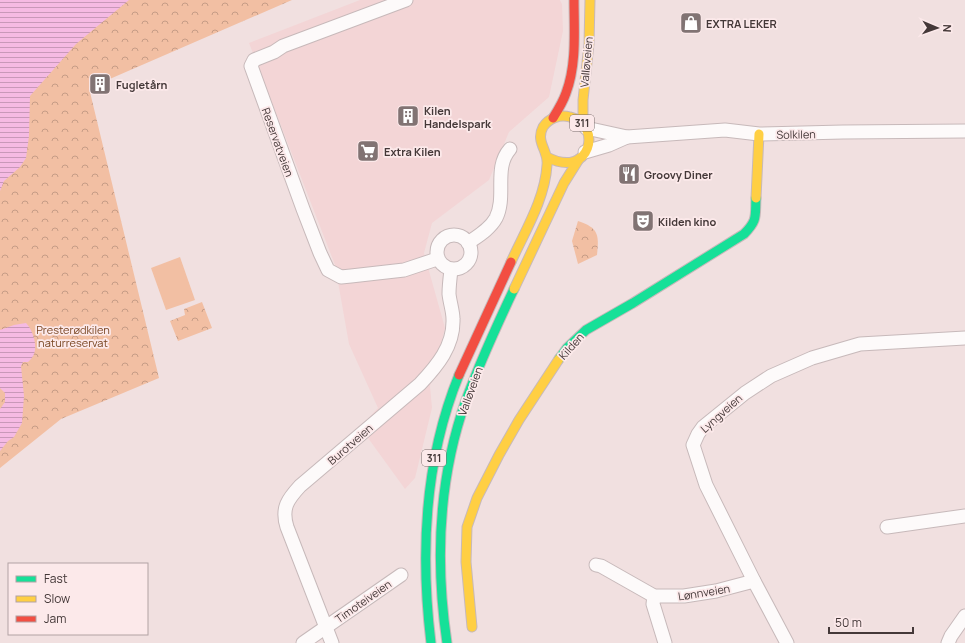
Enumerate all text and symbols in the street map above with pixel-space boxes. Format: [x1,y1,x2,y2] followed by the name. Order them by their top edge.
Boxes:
[917,8,957,48] north arrow
[678,10,704,36] shop icon: EXTRA LEKER
[706,16,777,31] place label: EXTRA LEKER
[940,24,955,33] text: N
[576,36,596,88] street label: Valløveien
[87,71,113,97] building icon: Fugletårn
[116,77,168,92] place label: Fugletårn
[395,103,421,129] building icon: Kilen Handelspark
[424,103,492,131] place label: Kilen Handelspark
[259,105,297,179] street label: Reservatveien
[570,115,594,131] road number: 311
[776,126,816,142] street label: Solkilen
[355,138,381,164] supermarket icon: Extra Kilen
[384,144,441,159] place label: Extra Kilen
[616,161,642,187] restaurant icon: Groovy Diner
[644,167,713,182] place label: Groovy Diner
[630,208,656,234] theatre icon: Kilden kino
[658,214,716,229] place label: Kilden kino
[36,322,110,350] park label: Presterødkilen naturreservat
[555,329,587,363] street label: Kilden
[454,365,486,417] street label: Valløveien
[697,390,745,436] street label: Lyngveien
[324,420,376,468] street label: Burotveien
[422,450,446,466] road number: 311
[8,563,148,635] legend
[44,570,68,587] text: Fast
[332,576,394,626] street label: Timoteiveien
[677,580,731,604] street label: Lønnveien
[44,590,70,607] text: Slow
[829,609,913,635] scale bar
[44,610,66,627] text: Jam
[835,614,862,631] text: 50 m

